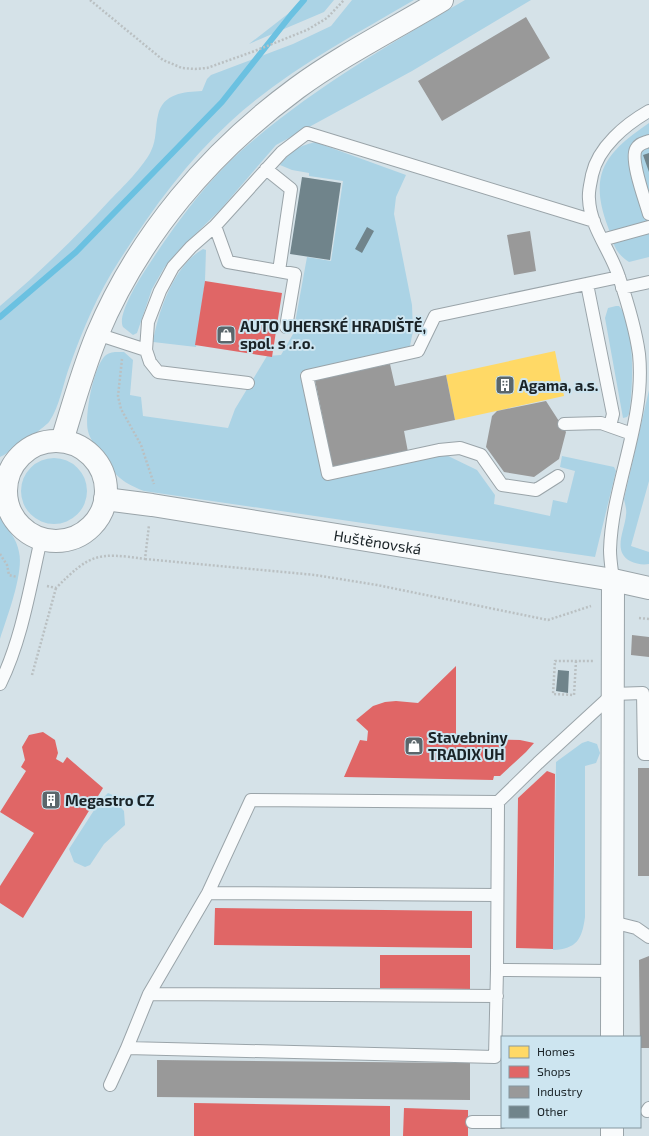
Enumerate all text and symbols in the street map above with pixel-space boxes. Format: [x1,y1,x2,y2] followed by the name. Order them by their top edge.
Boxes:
[240,316,426,352] place label: AUTO UHERSKÉ HRADIŠTĚ, spol. s .r.o.
[215,324,237,346] shop icon: AUTO UHERSKÉ HRADIŠTĚ, spol. s .r.o.
[494,374,516,396] building icon: Agama, a.s.
[519,376,598,394] place label: Agama, a.s.
[332,526,423,558] street label: Huštěnovská
[428,728,508,763] place label: Stavebniny TRADIX UH
[403,735,425,757] shop icon: Stavebniny TRADIX UH
[40,789,62,811] building icon: Megastro CZ
[65,791,155,809] place label: Megastro CZ
[501,1036,641,1128] legend
[537,1044,575,1058] text: Homes
[537,1064,571,1078] text: Shops
[537,1084,583,1098] text: Industry
[537,1104,568,1118] text: Other

